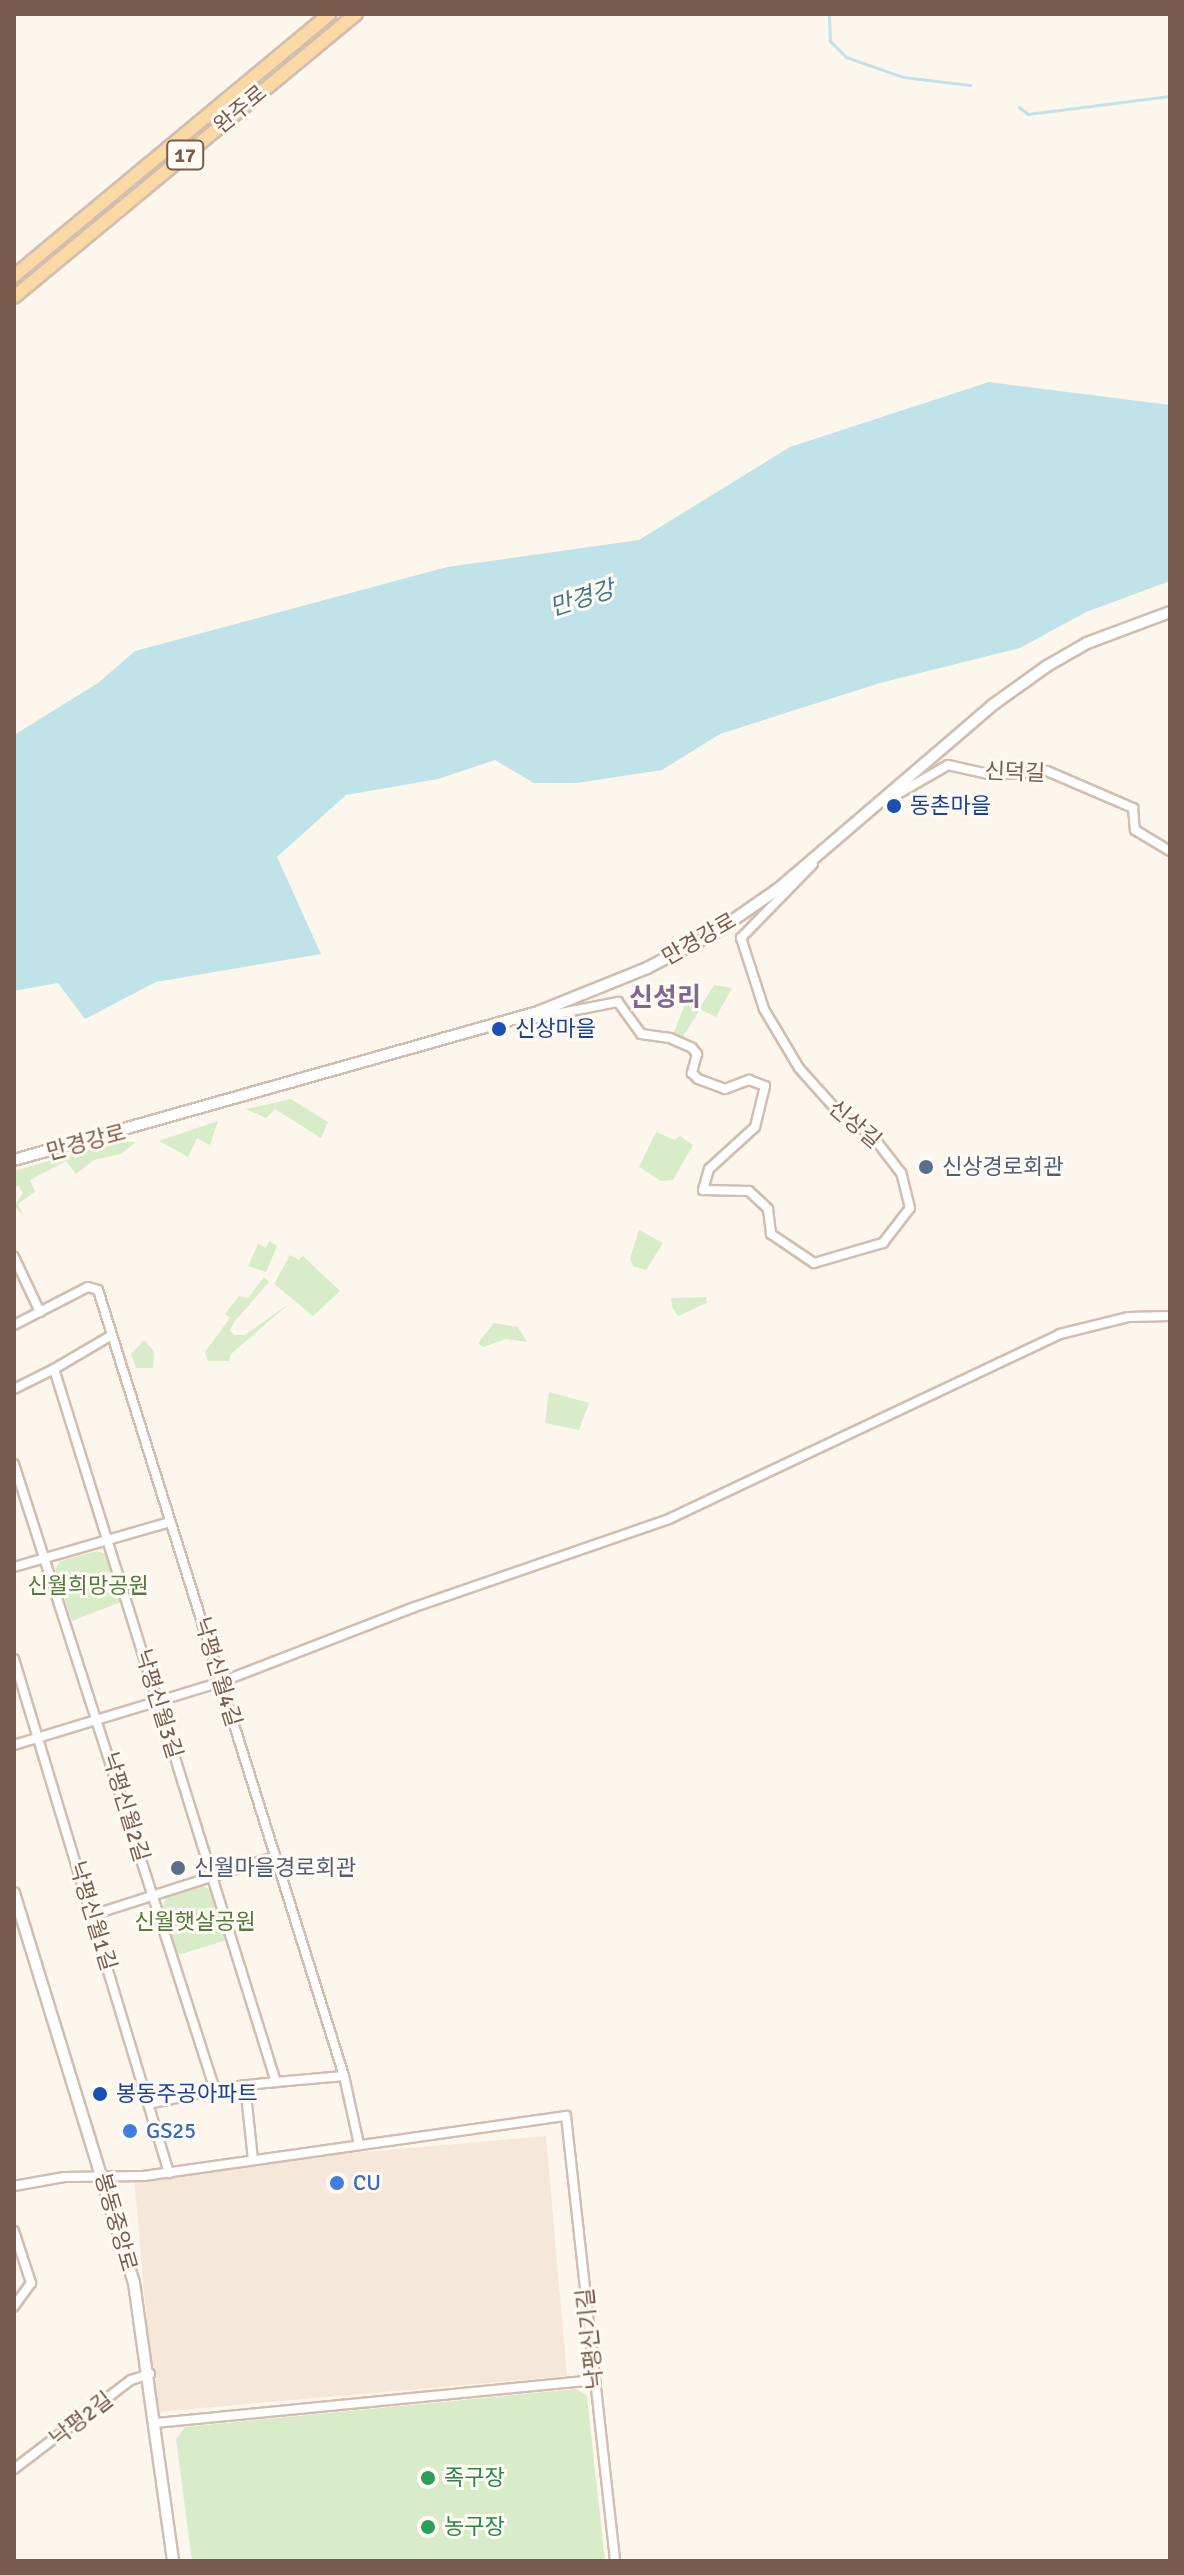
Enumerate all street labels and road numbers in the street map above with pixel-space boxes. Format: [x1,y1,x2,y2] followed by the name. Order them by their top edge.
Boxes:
[208,79,272,139] street label: 완주로
[165,139,205,171] road number: 17
[984,758,1046,786] street label: 신덕길
[657,907,741,971] street label: 만경강로
[823,1094,887,1154] street label: 신상길
[43,1119,129,1165] street label: 만경강로
[189,1614,247,1730] street label: 낙평신월4길
[130,1646,188,1762] street label: 낙평신월3길
[97,1749,155,1865] street label: 낙평신월2길
[64,1858,122,1974] street label: 낙평신월1길
[89,2170,143,2274] street label: 봉동중앙로
[572,2287,608,2391] street label: 낙평신기길
[44,2386,118,2452] street label: 낙평2길

